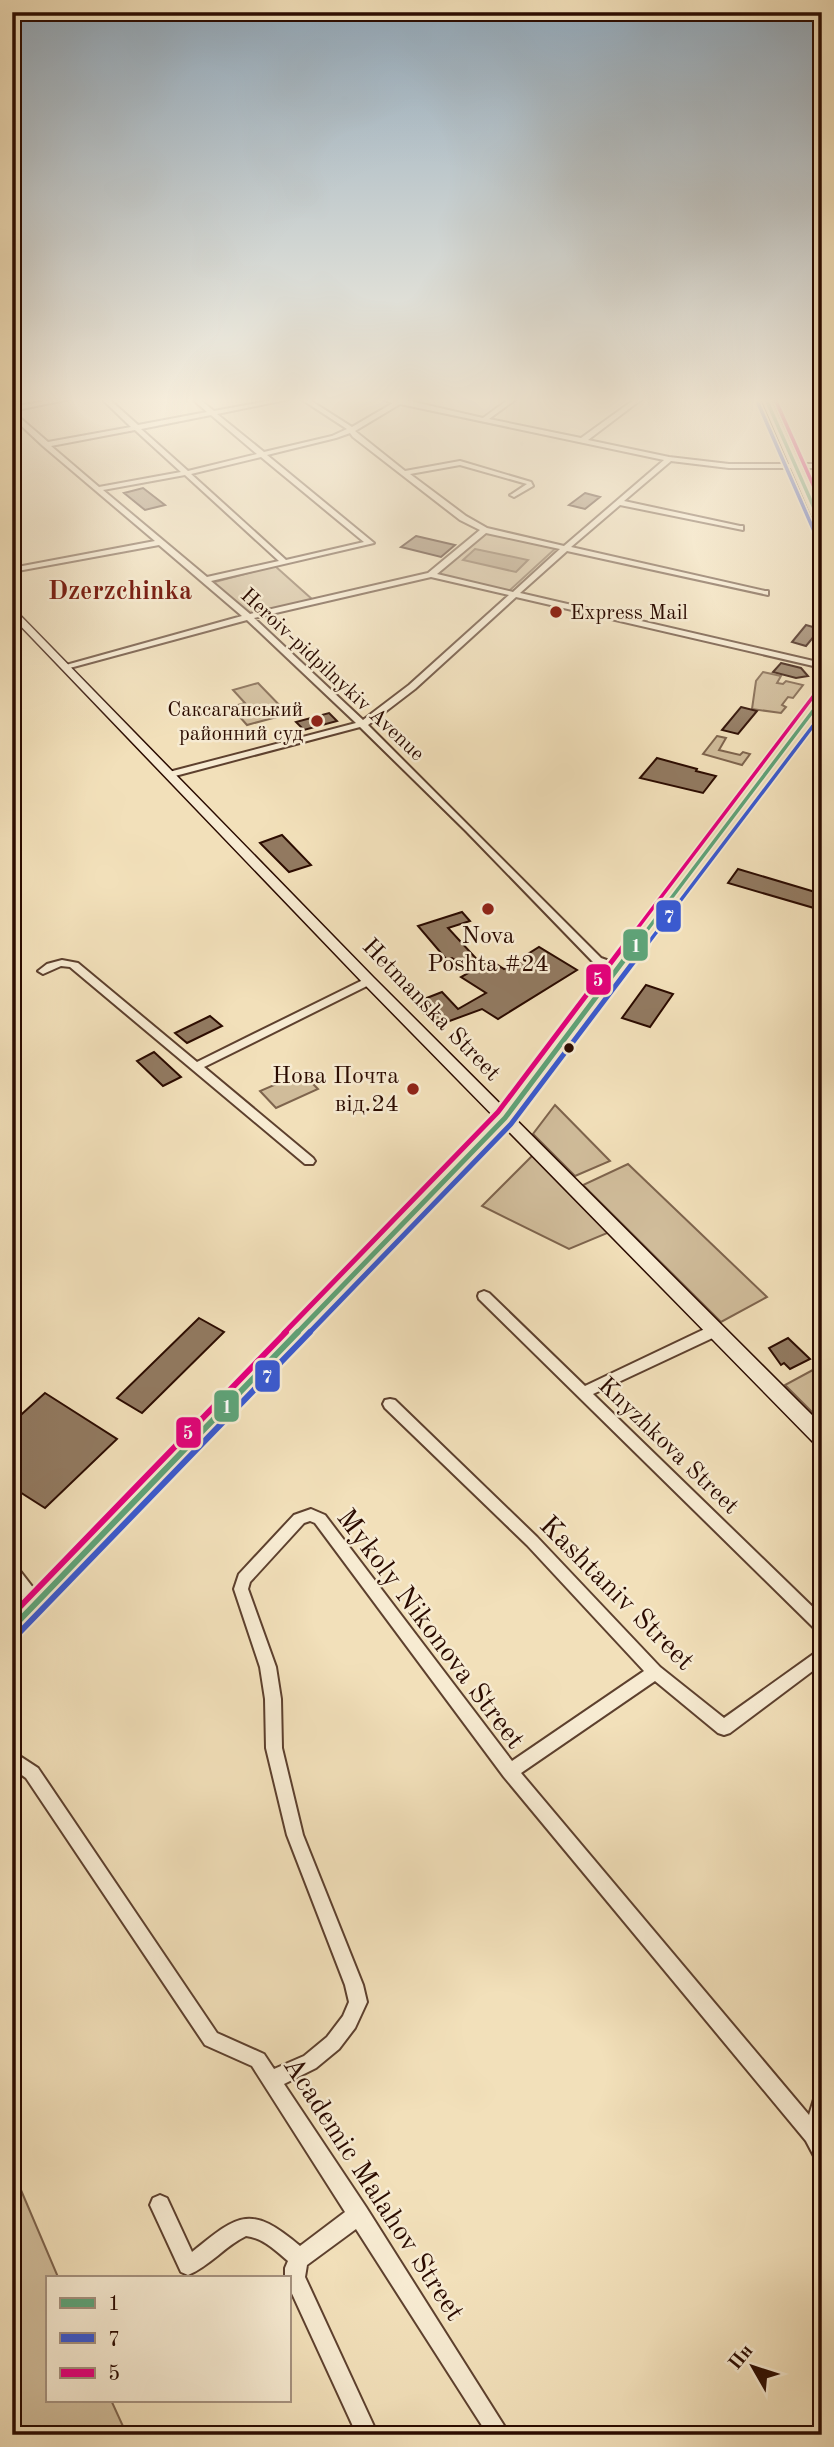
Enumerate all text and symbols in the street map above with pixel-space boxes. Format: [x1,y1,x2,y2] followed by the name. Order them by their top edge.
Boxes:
[48,579,192,605] district label: Dzerzchinka
[236,585,428,765] street label: Heroiv-pidpilnykiv Avenue
[570,603,688,624] place label: Express Mail
[548,604,564,620] marker: Express Mail
[167,700,304,745] place label: Саксаганський районний суд
[309,713,325,729] marker: Саксаганський районний суд
[655,899,682,933] line badge: 7
[480,901,496,917] marker: Nova Poshta #24
[663,909,675,928] text: 7
[427,925,549,977] place label: Nova Poshta #24
[622,928,649,962] line badge: 1
[357,935,504,1086] street label: Hetmanska Street
[630,938,642,957] text: 1
[585,963,612,996] line badge: 5
[592,972,604,991] text: 5
[562,1041,576,1055] unlabelled marker
[272,1065,399,1117] place label: Нова Почта від.24
[405,1081,421,1097] marker: Нова Почта від.24
[254,1359,281,1393] line badge: 7
[261,1369,273,1388] text: 7
[593,1374,742,1519] street label: Knyzhkova Street
[213,1389,240,1423] line badge: 1
[221,1399,233,1418] text: 1
[175,1416,202,1449] line badge: 5
[182,1425,194,1444] text: 5
[330,1505,529,1755] street label: Mykoly Nikonova Street
[533,1512,698,1677] street label: Kashtaniv Street
[277,2053,468,2327] street label: Academic Malahov Street
[46,2276,290,2402] legend
[108,2294,120,2315] text: 1
[108,2330,120,2351] text: 7
[718,2332,788,2402] north arrow
[726,2342,757,2374] text: Пн
[108,2364,120,2385] text: 5

